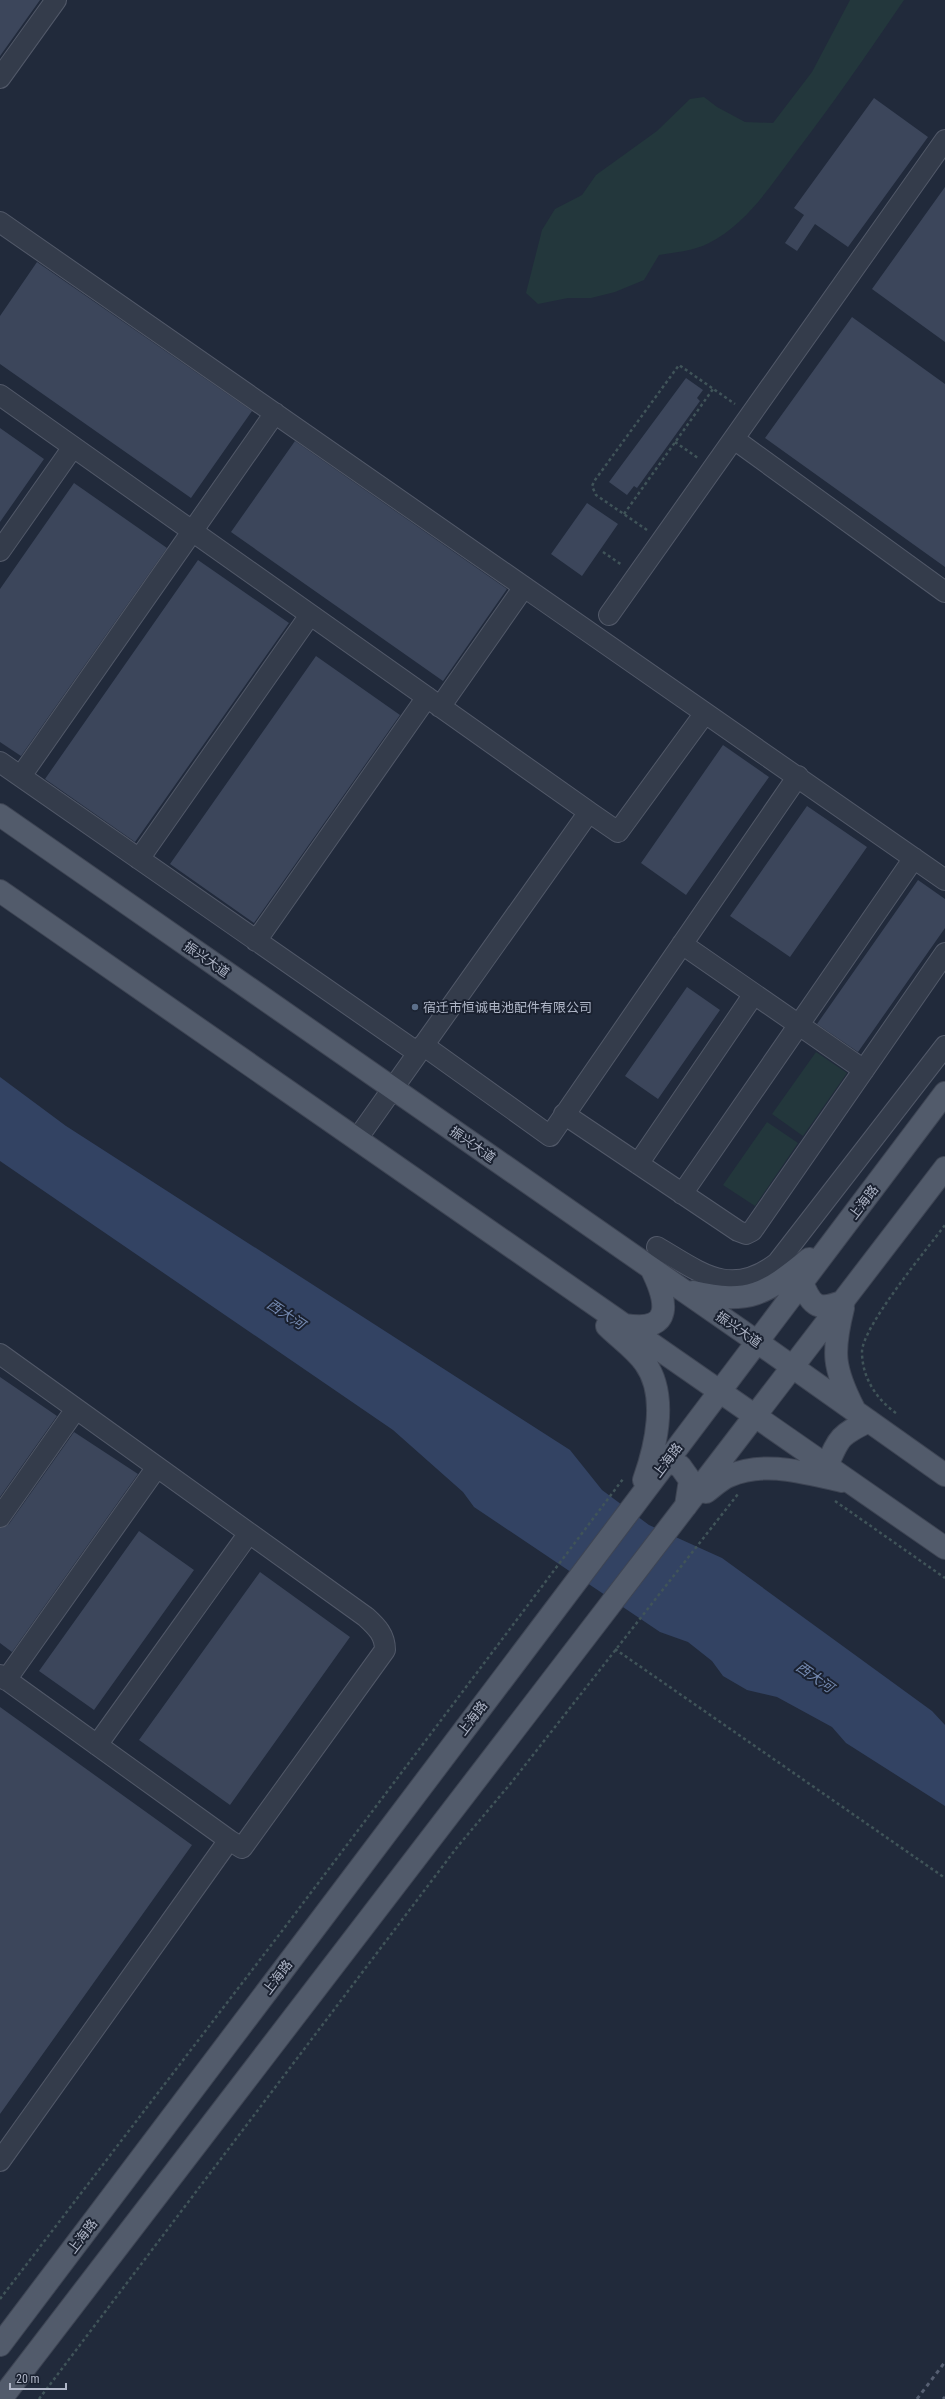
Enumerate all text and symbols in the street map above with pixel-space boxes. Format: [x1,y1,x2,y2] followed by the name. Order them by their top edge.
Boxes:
[181,938,232,980] street label: 振兴大道
[423,1000,592,1015] place label: 宿迁市恒诚电池配件有限公司
[410,1002,420,1012] marker: 宿迁市恒诚电池配件有限公司
[447,1123,498,1165] street label: 振兴大道
[846,1182,881,1222] street label: 上海路
[264,1296,310,1334] water label: 西大河
[713,1308,764,1350] street label: 振兴大道
[650,1440,685,1480] street label: 上海路
[793,1658,839,1697] water label: 西大河
[455,1698,490,1738] street label: 上海路
[260,1957,295,1997] street label: 上海路
[65,2216,100,2256] street label: 上海路
[10,2365,66,2391] scale bar
[16,2372,40,2386] text: 20 m

